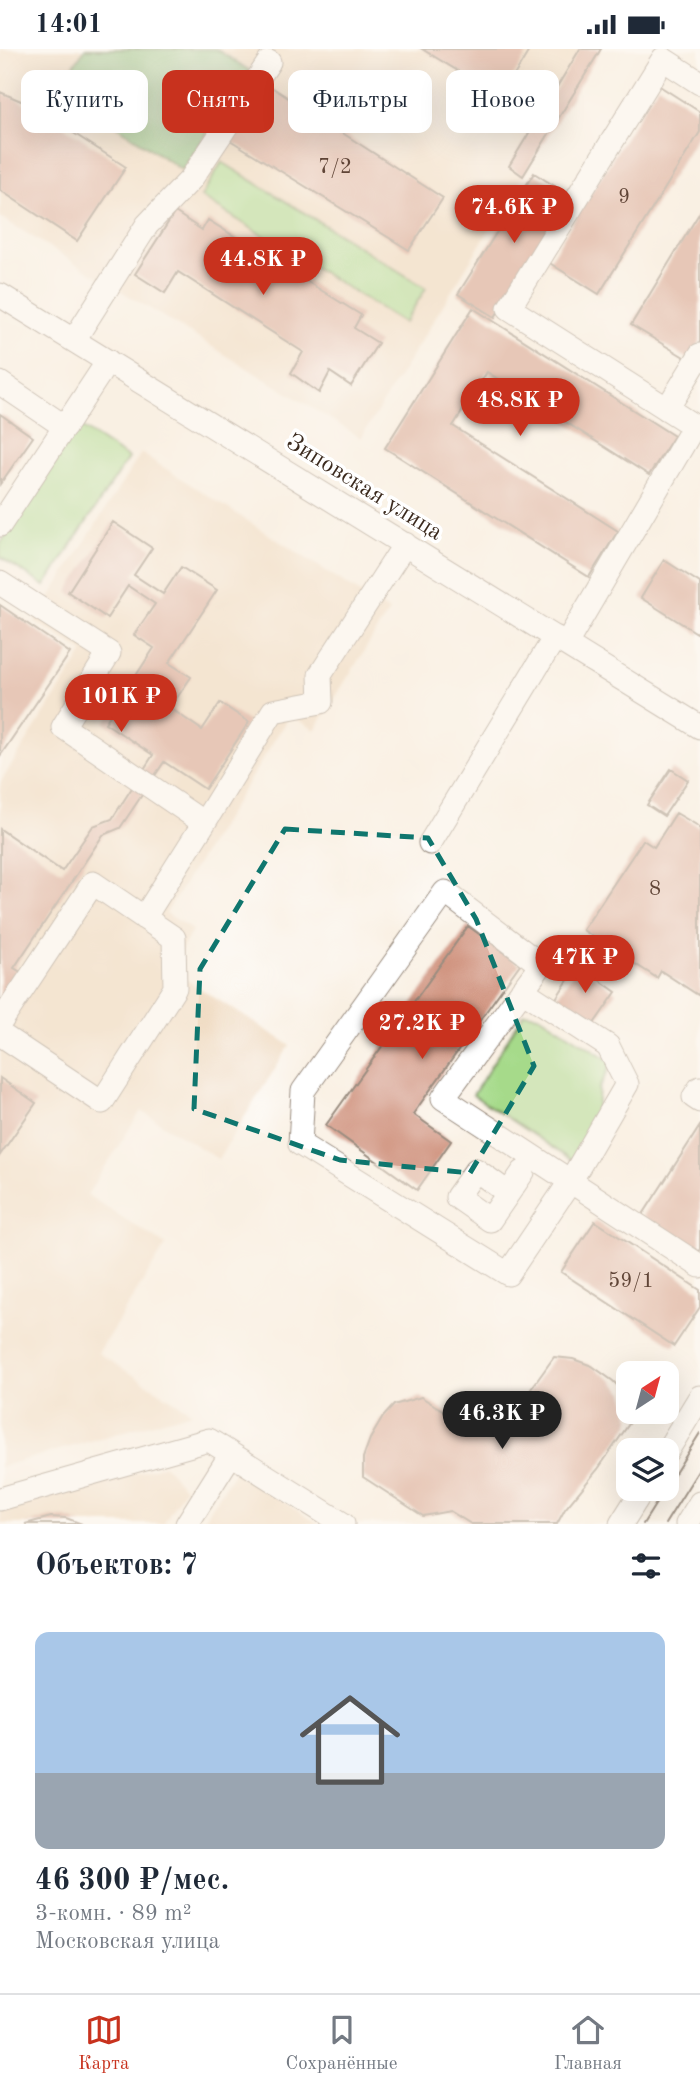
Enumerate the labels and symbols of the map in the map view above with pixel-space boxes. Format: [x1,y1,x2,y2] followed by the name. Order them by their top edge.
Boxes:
[318,157,352,178] house number: 7/2
[449,185,579,245] pin: 74.6K ₽
[618,187,630,208] house number: 9
[198,237,328,297] pin: 44.8K ₽
[455,379,585,438] pin: 48.8K ₽
[282,430,447,546] street label: Зиповская улица
[64,675,178,734] pin: 101K ₽
[649,879,661,900] house number: 8
[536,935,634,995] pin: 47K ₽
[357,1002,487,1061] pin: 27.2K ₽
[608,1271,654,1292] house number: 59/1
[616,1361,679,1425] north arrow
[437,1391,567,1451] pin: 46.3K ₽

